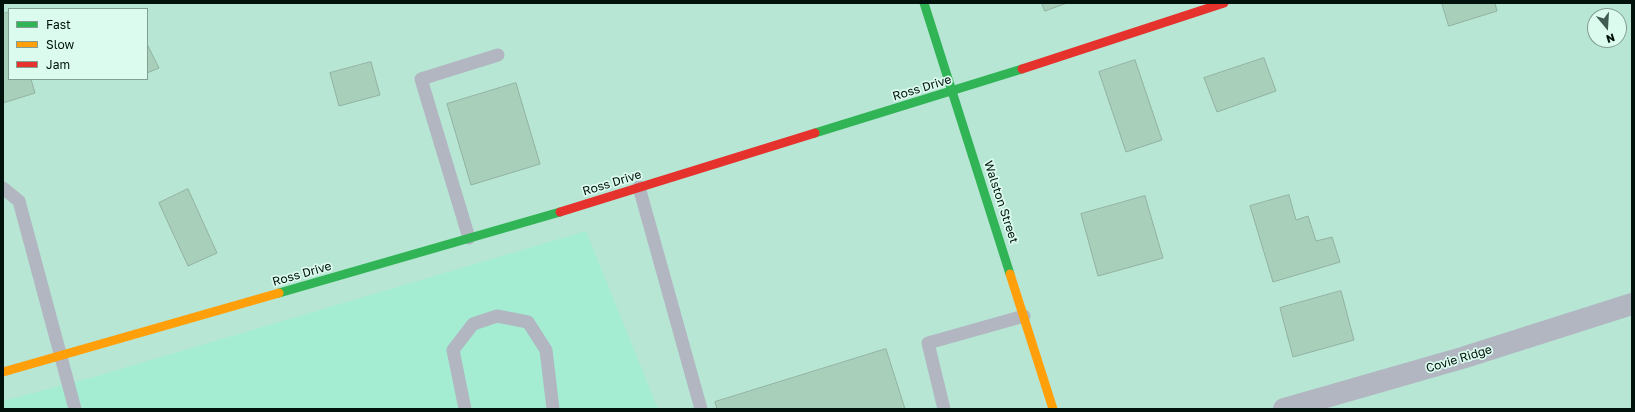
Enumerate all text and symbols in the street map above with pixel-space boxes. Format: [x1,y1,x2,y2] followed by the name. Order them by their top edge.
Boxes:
[8,8,148,80] legend
[1587,8,1627,48] north arrow
[46,17,71,32] text: Fast
[1605,31,1617,46] text: N
[46,37,74,52] text: Slow
[46,57,70,72] text: Jam
[891,72,953,104] street label: Ross Drive
[981,159,1021,245] street label: Walston Street
[581,167,643,199] street label: Ross Drive
[271,259,333,289] street label: Ross Drive
[1424,342,1494,376] street label: Covie Ridge

